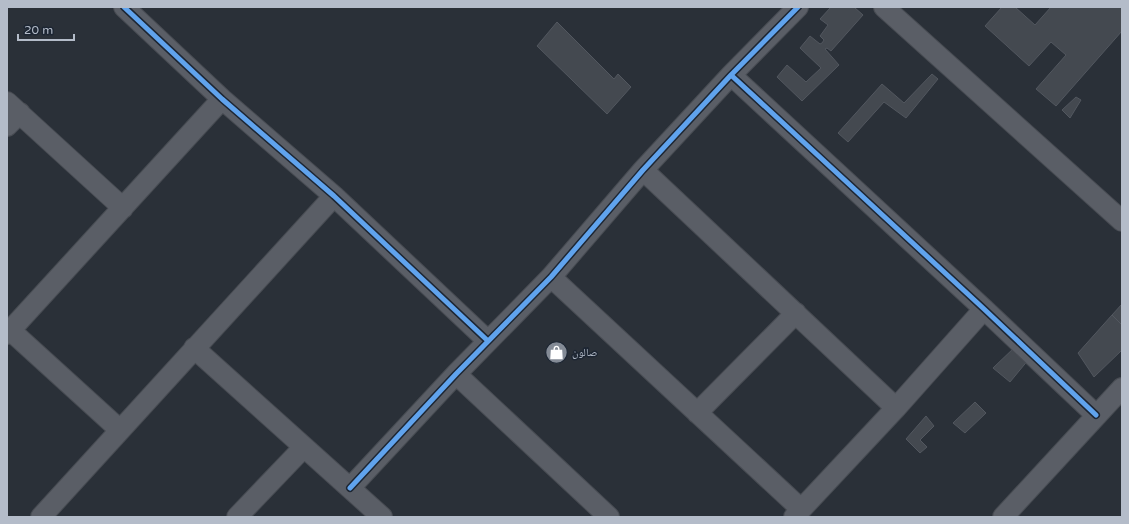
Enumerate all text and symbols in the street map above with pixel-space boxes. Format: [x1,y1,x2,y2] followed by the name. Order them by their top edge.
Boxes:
[18,16,74,42] scale bar
[24,23,53,37] text: 20 m
[543,339,569,365] shop icon: صالون
[572,346,597,359] place label: صالون

